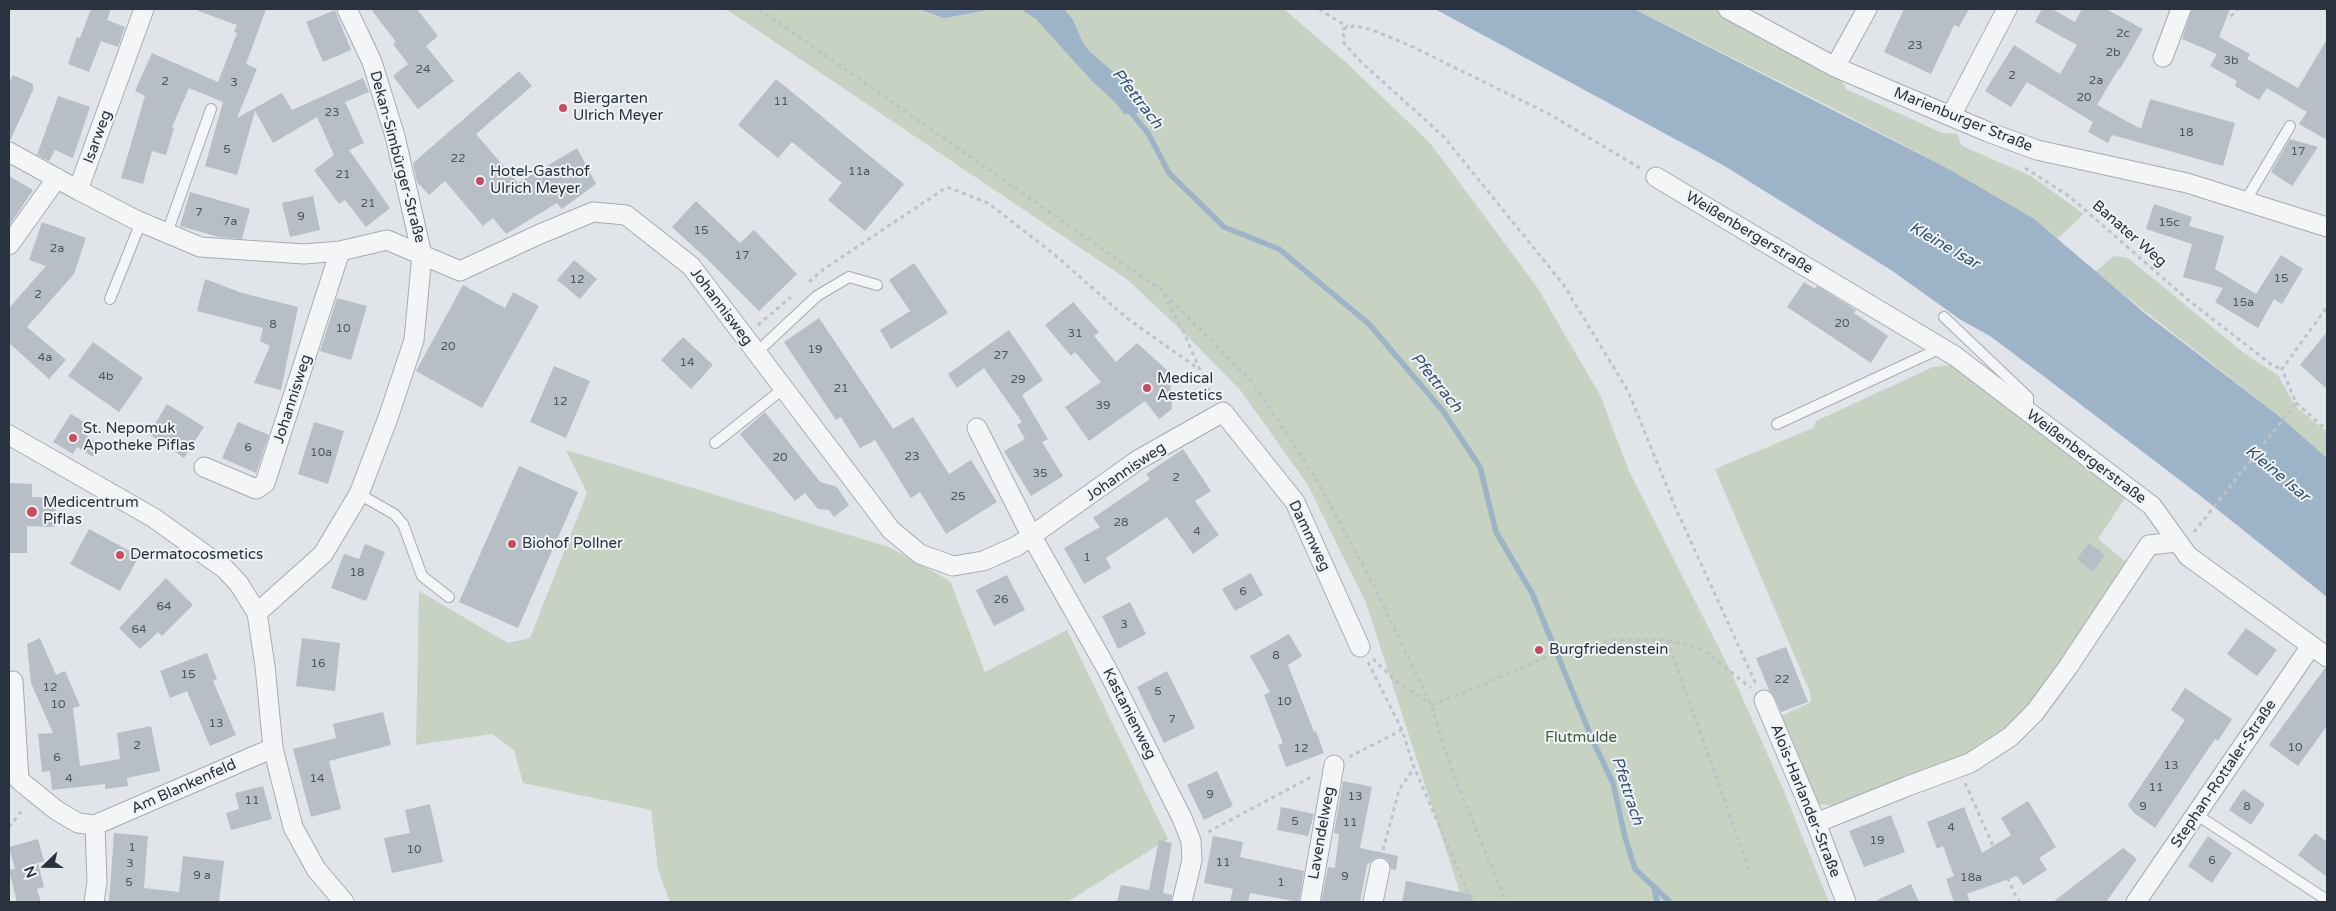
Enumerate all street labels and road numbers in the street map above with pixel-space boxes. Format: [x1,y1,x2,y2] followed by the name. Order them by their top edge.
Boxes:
[365,69,429,245] street label: Dekan-Simbürger-Straße
[1891,84,2035,156] street label: Marienburger Straße
[80,108,116,166] street label: Isarweg
[1682,188,1816,278] street label: Weißenbergerstraße
[2088,197,2170,271] street label: Banater Weg
[686,265,756,349] street label: Johannisweg
[270,352,316,446] street label: Johannisweg
[2023,406,2149,508] street label: Weißenbergerstraße
[1083,439,1169,505] street label: Johannisweg
[1284,498,1334,574] street label: Dammweg
[1098,665,1160,763] street label: Kastanienweg
[2168,696,2280,852] street label: Stephan-Rottaler-Straße
[1766,722,1844,880] street label: Alois-Harlander-Straße
[129,756,239,818] street label: Am Blankenfeld
[1305,785,1339,881] street label: Lavendelweg

